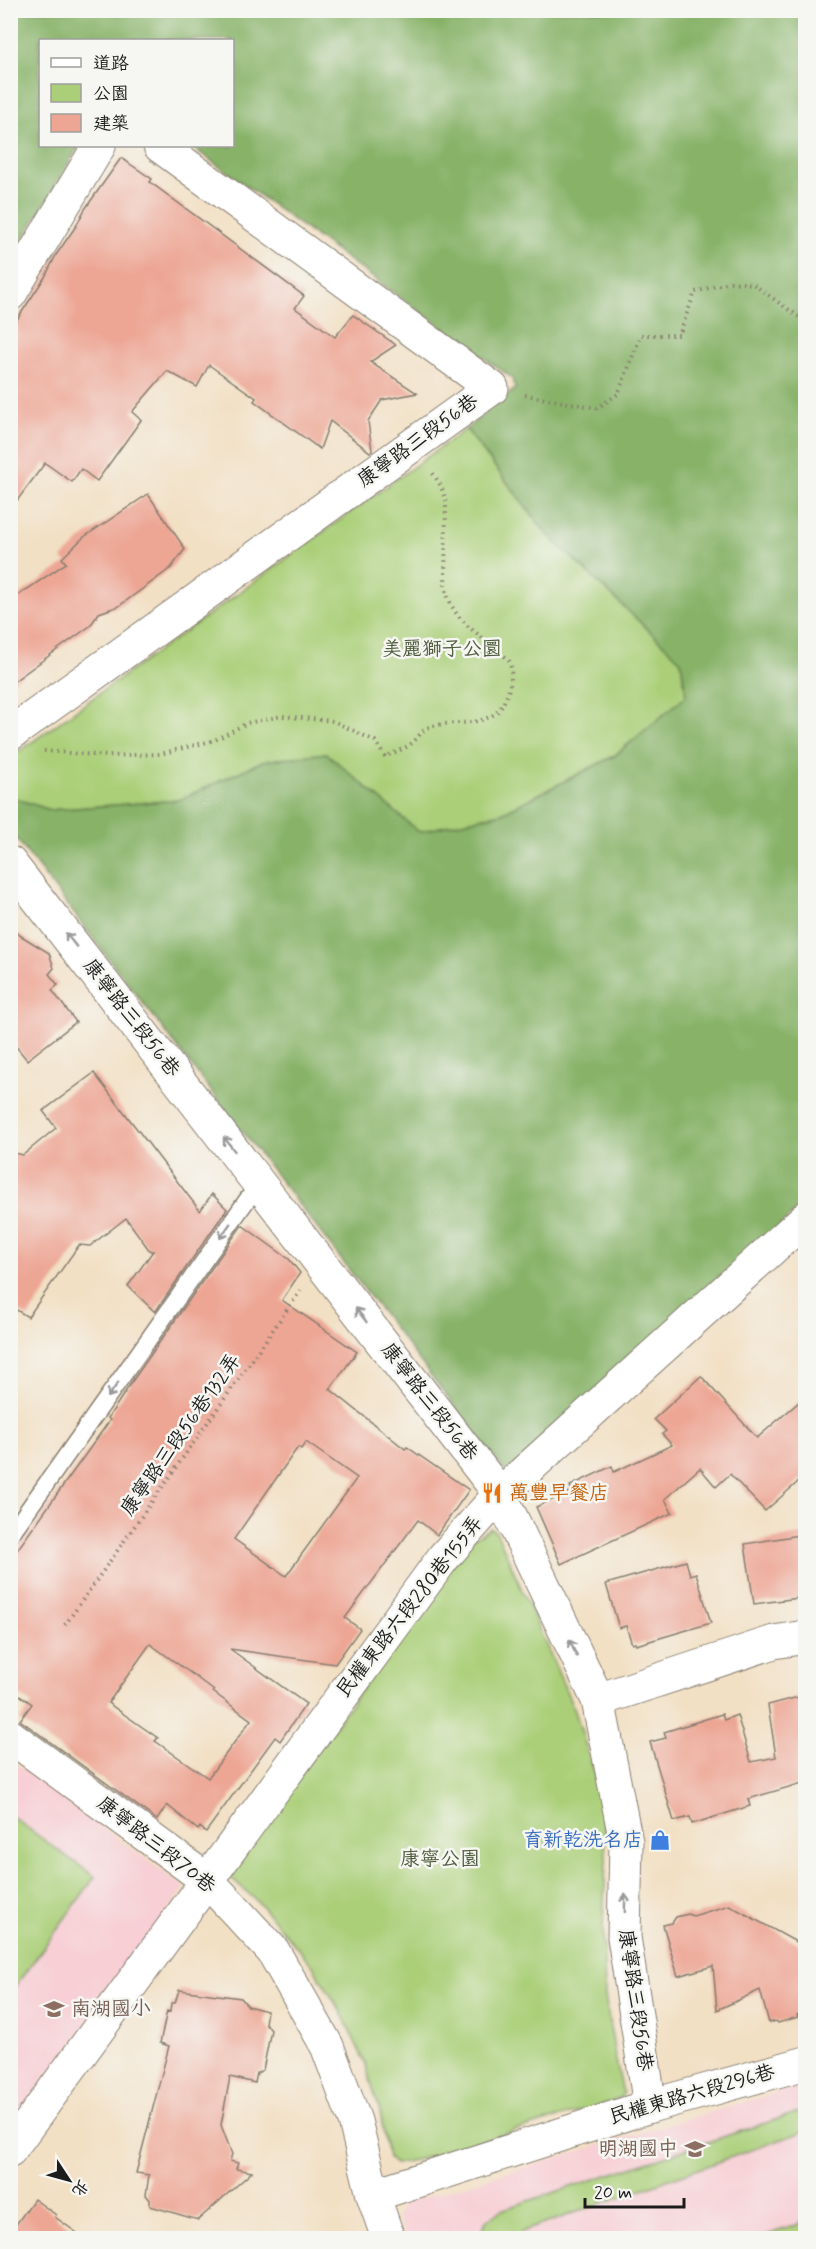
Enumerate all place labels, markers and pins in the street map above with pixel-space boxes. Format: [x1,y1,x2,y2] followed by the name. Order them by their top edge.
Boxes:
[509,1480,609,1507] place label: 萬豐早餐店
[480,1481,504,1505] restaurant icon: 萬豐早餐店
[523,1827,643,1854] place label: 育新乾洗名店
[648,1828,672,1852] shop icon: 育新乾洗名店
[71,1996,151,2023] place label: 南湖國小
[42,1997,66,2021] school or university icon: 南湖國小
[598,2136,678,2163] place label: 明湖國中
[683,2137,707,2161] school or university icon: 明湖國中

